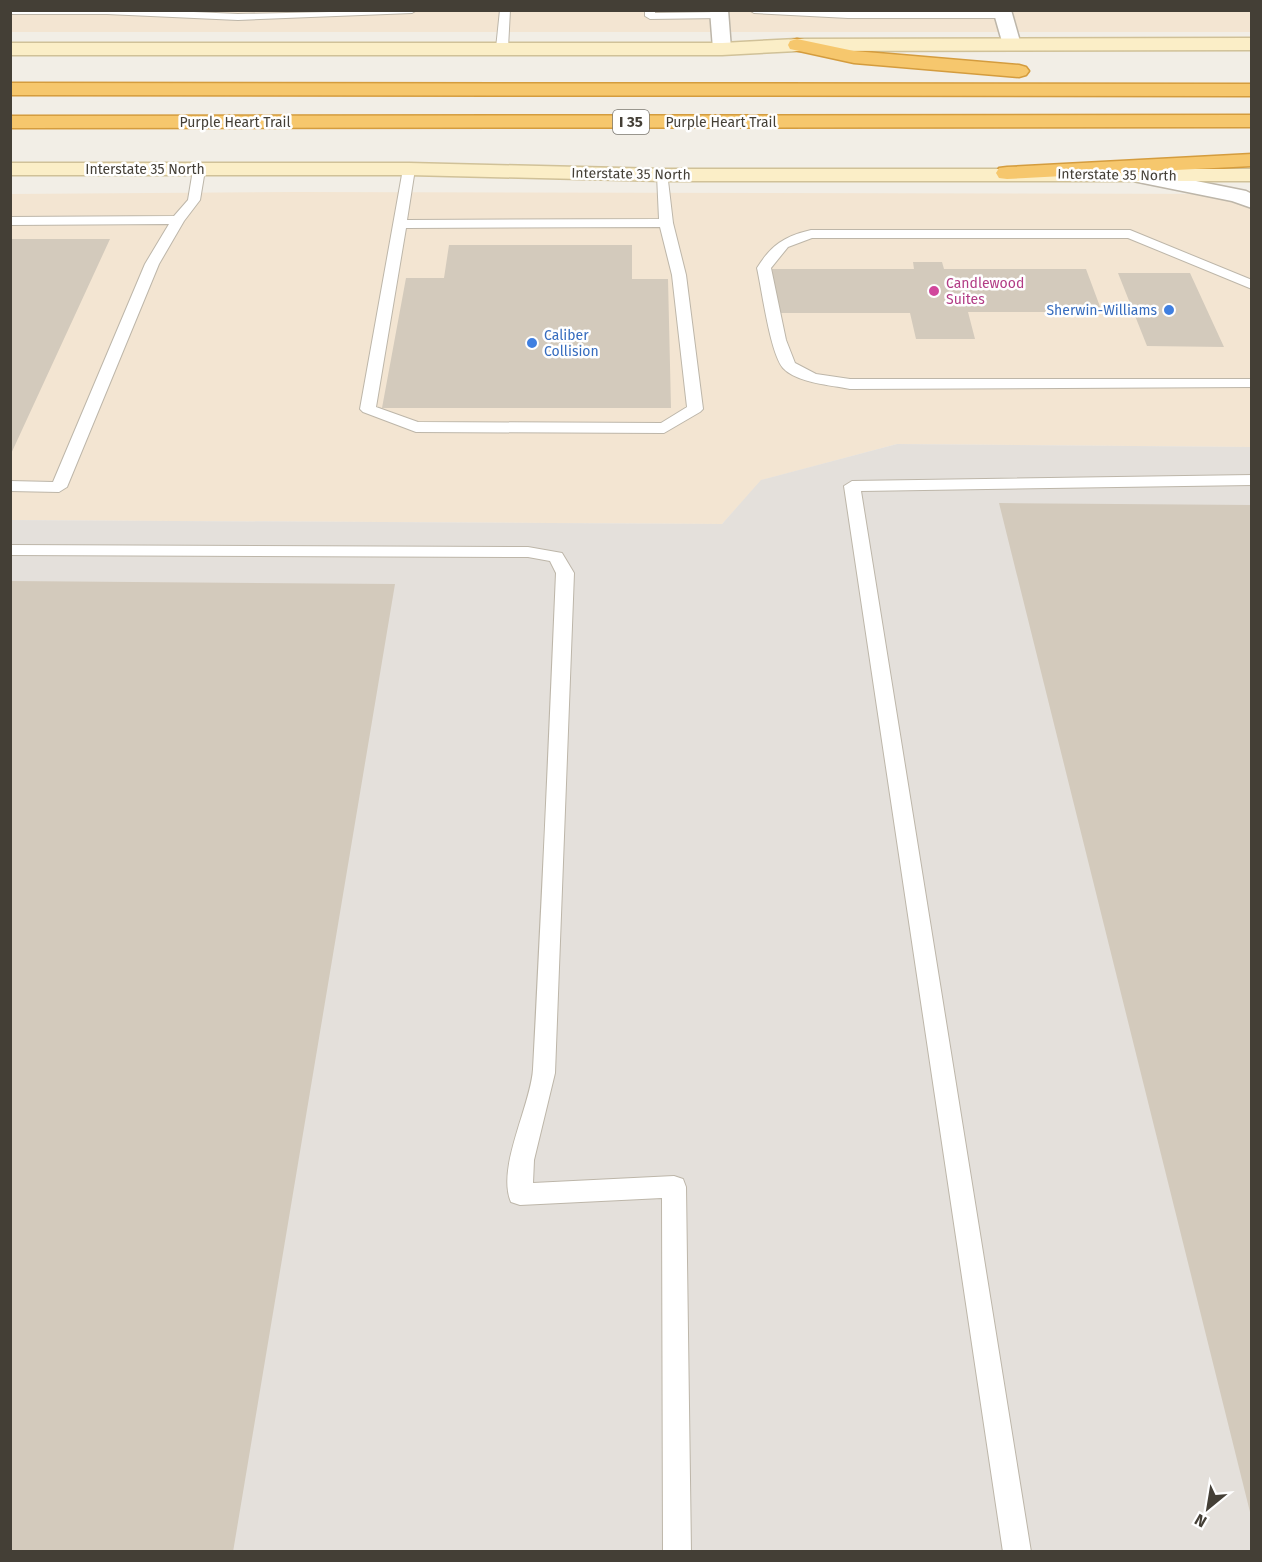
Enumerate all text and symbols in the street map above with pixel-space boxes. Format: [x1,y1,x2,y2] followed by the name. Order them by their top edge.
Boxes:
[613,110,649,134] road number: I 35
[179,114,291,131] street label: Purple Heart Trail
[665,114,777,131] street label: Purple Heart Trail
[85,161,205,178] street label: Interstate 35 North
[571,164,691,184] street label: Interstate 35 North
[1057,165,1177,185] street label: Interstate 35 North
[946,275,1024,308] place label: Candlewood Suites
[927,284,941,298] marker: Candlewood Suites
[1046,302,1157,319] place label: Sherwin-Williams
[1162,303,1176,317] marker: Sherwin-Williams
[544,327,599,360] place label: Caliber Collision
[525,336,539,350] marker: Caliber Collision
[1178,1478,1238,1538] north arrow
[1191,1510,1210,1531] text: N

